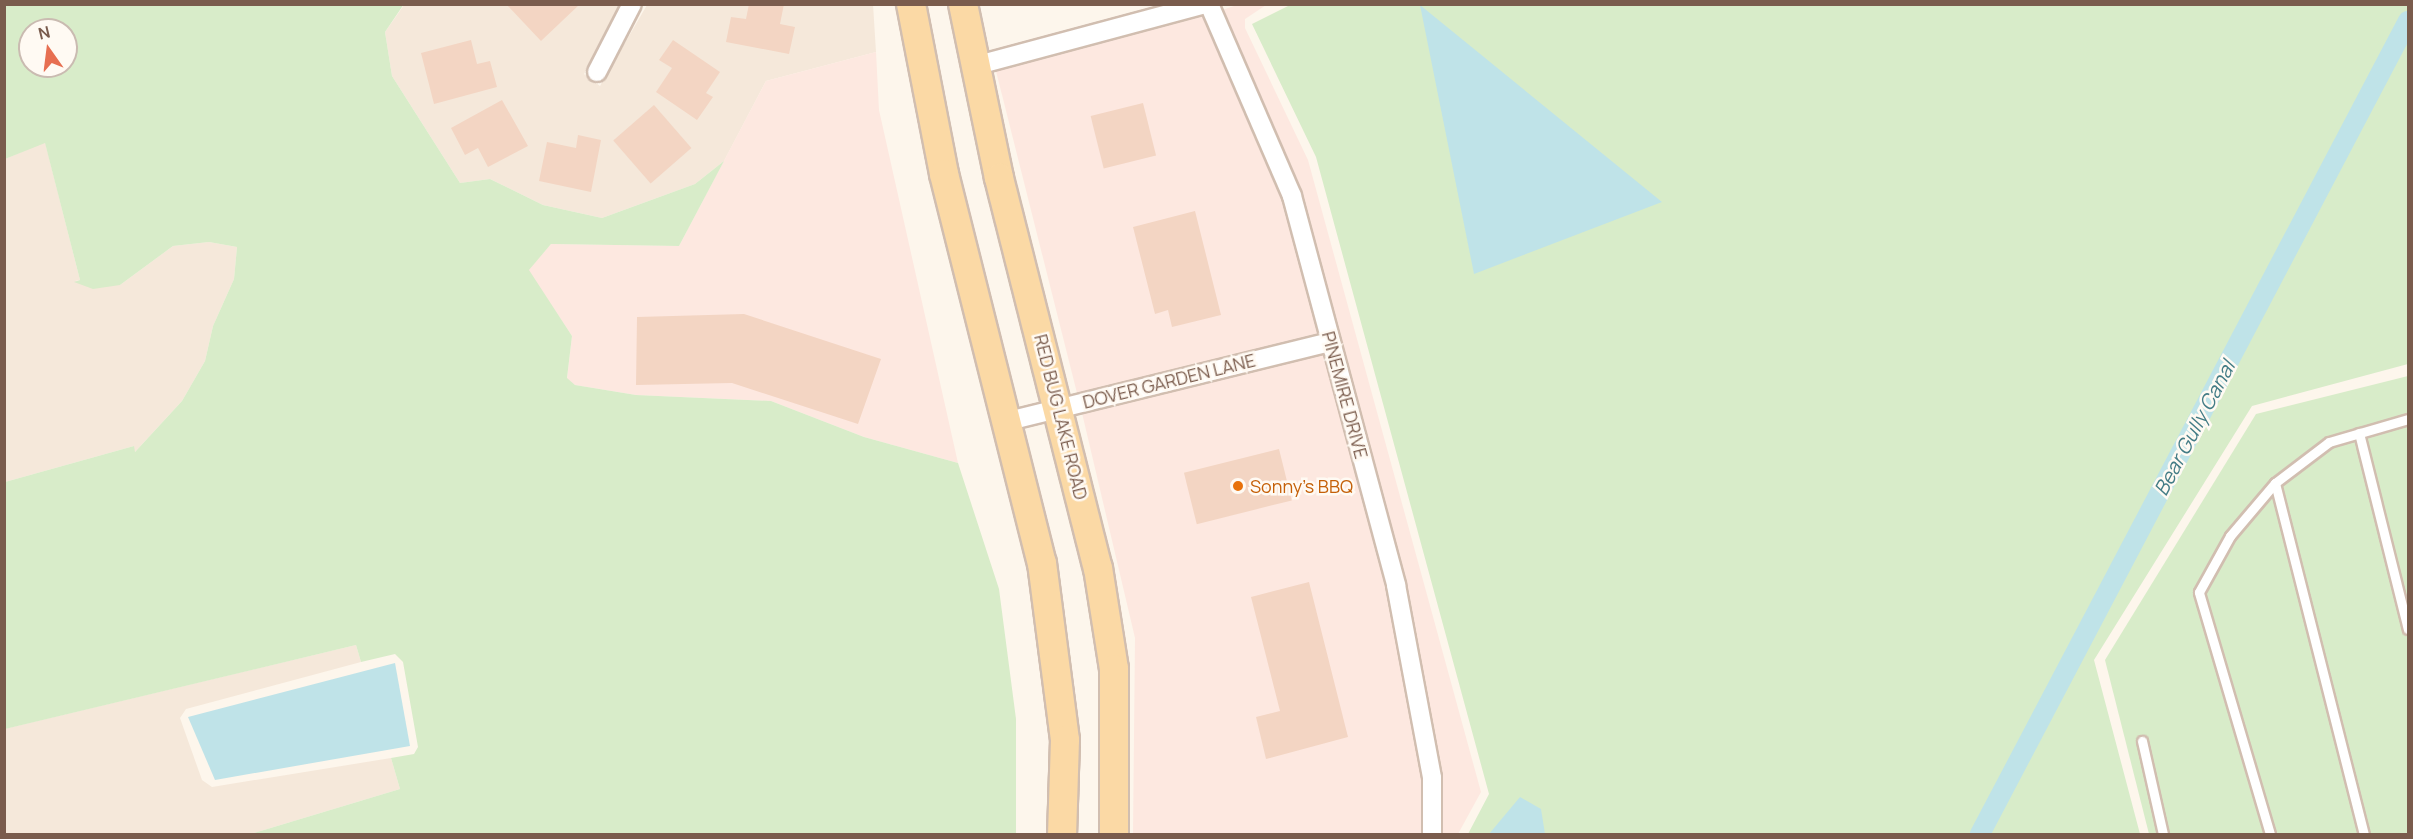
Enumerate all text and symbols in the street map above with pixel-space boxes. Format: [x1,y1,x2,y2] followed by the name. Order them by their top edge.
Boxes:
[18,18,78,78] north arrow
[36,20,52,45] text: N
[1318,329,1372,461] street label: PINEMIRE DRIVE
[1030,332,1092,502] street label: RED BUG LAKE ROAD
[1080,349,1258,413] street label: DOVER GARDEN LANE
[2148,357,2240,499] water label: Bear Gully Canal
[1250,475,1353,497] place label: Sonny's BBQ
[1231,479,1245,493] marker: Sonny's BBQ

